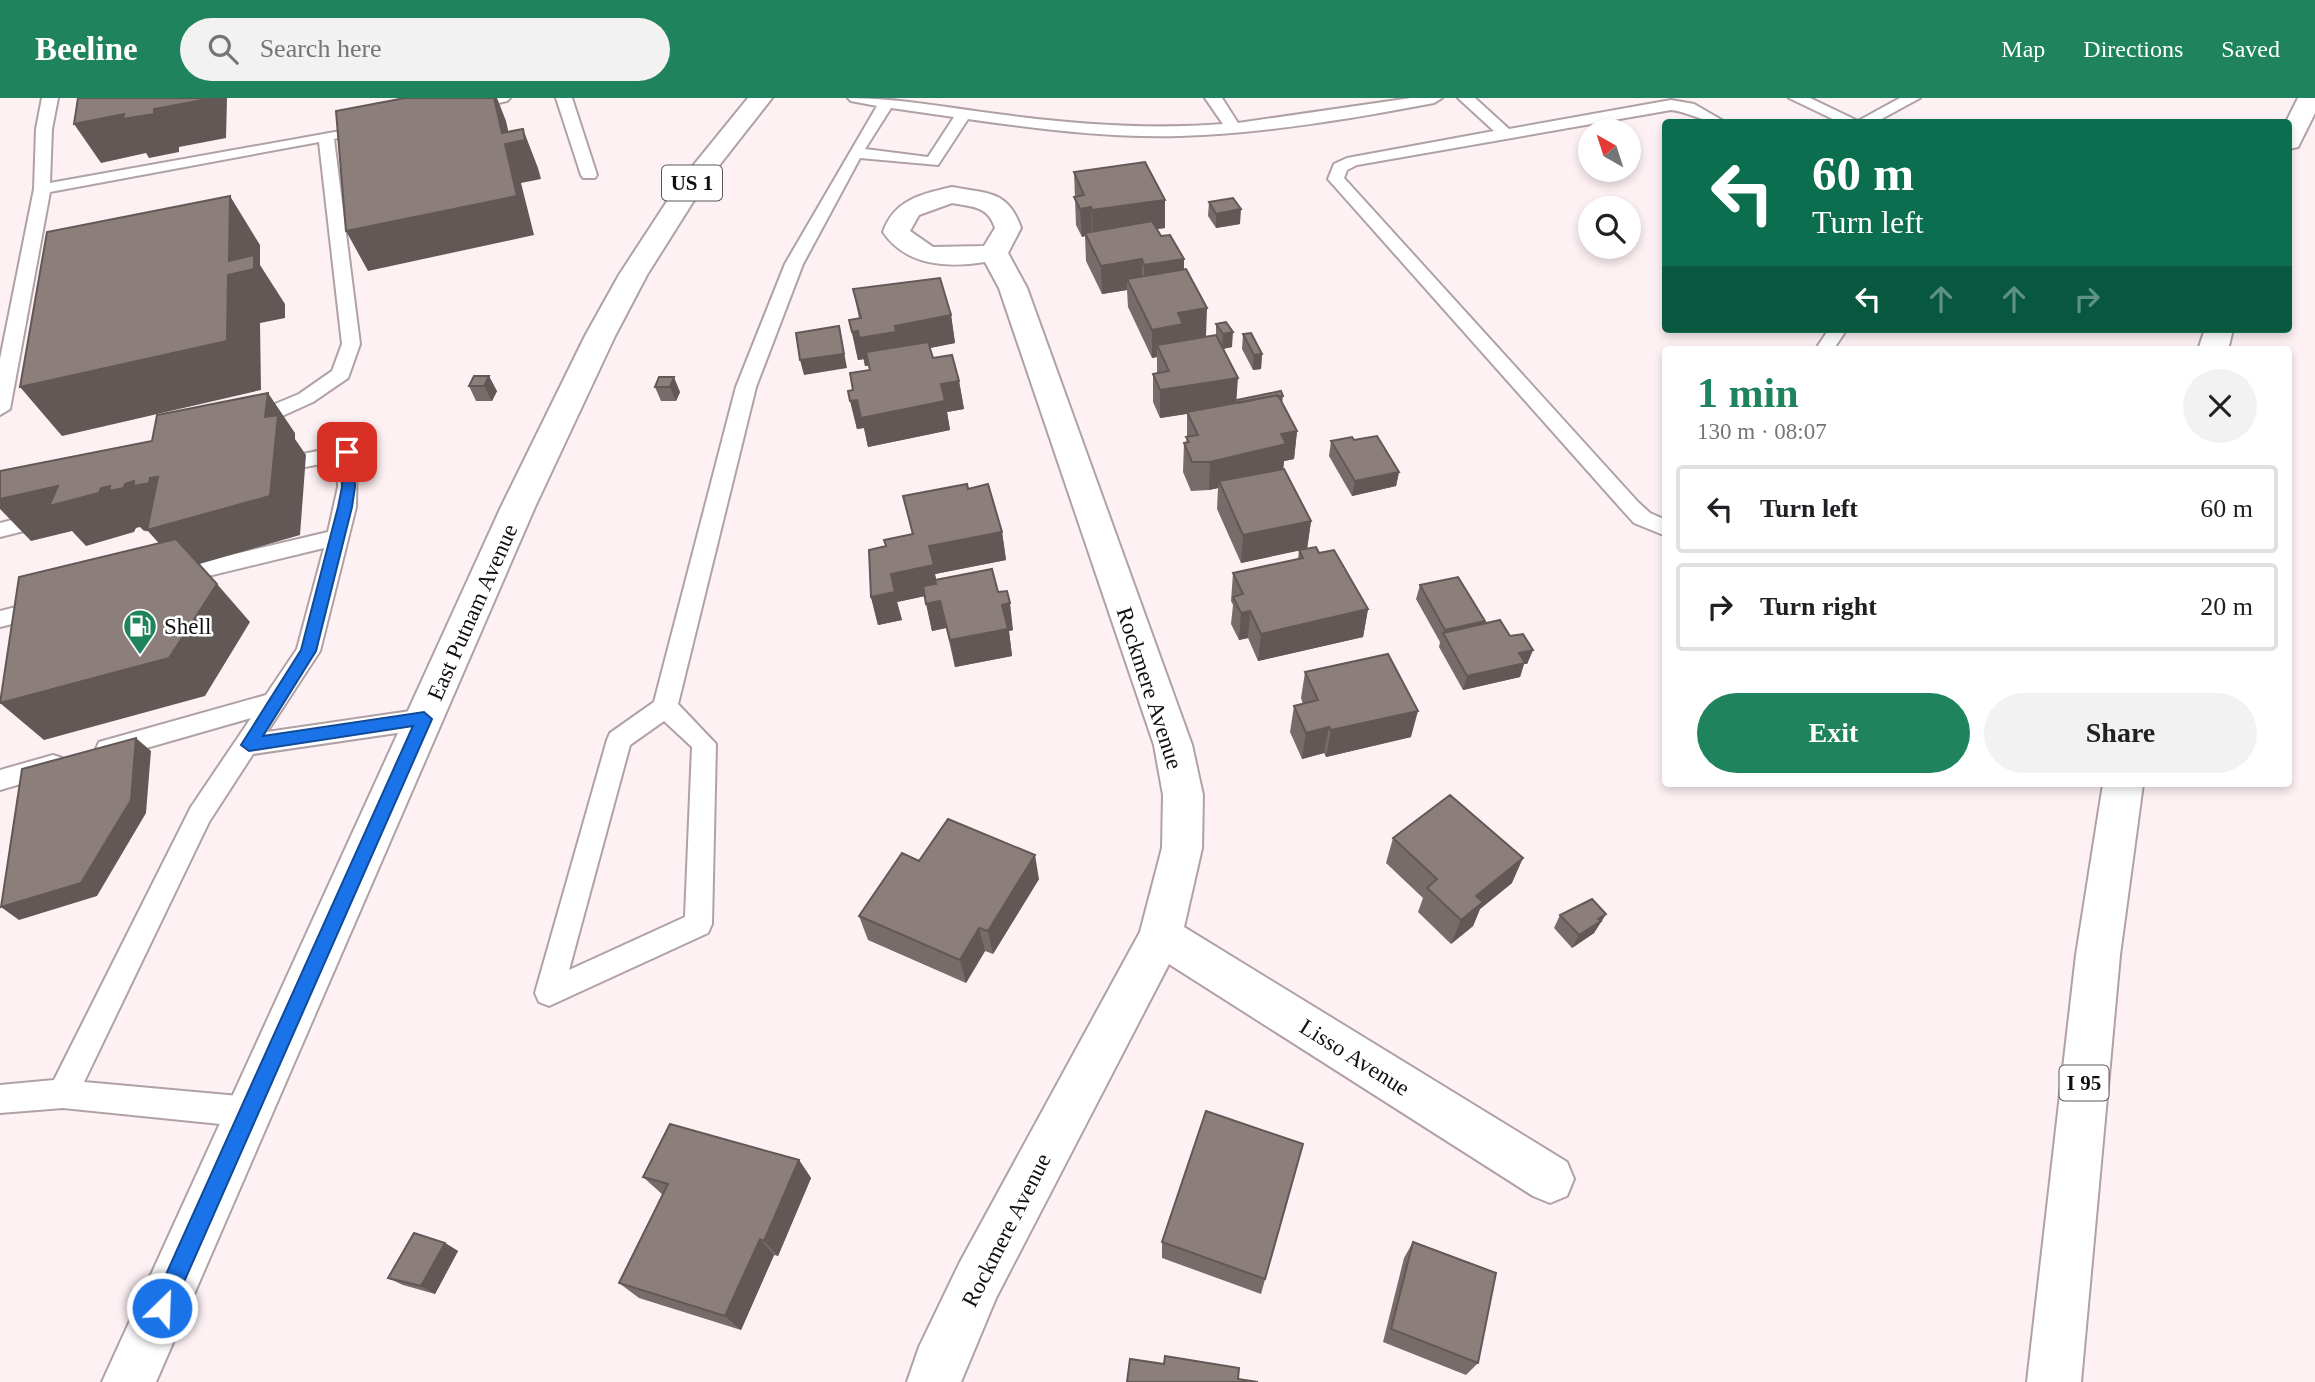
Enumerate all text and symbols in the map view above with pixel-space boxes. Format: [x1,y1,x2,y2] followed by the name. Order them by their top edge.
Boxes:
[180,18,670,81] search box
[204,30,242,68] icon: search
[35,31,138,67] text: Beeline
[260,34,382,63] text: Search here
[2001,36,2045,62] text: Map
[2083,36,2183,62] text: Directions
[2221,36,2280,62] text: Saved
[1578,119,1642,182] north arrow
[1578,119,1641,259] map controls
[1812,146,1914,201] text: 60 m
[1697,147,1788,238] icon: left
[662,166,722,200] road number: US 1
[1578,196,1641,259] button: search
[1812,204,1924,240] text: Turn left
[1849,280,1887,318] icon: left
[1922,280,1960,318] icon: ahead
[1995,280,2033,318] icon: ahead
[2068,280,2106,318] icon: right
[2183,369,2257,443] button: close
[1697,370,1799,416] text: 1 min
[1697,419,1827,444] text: 130 m · 08:07
[317,422,377,482] pin
[328,433,366,471] icon: arrive
[1701,490,1739,528] icon: left
[1760,494,1858,523] text: Turn left
[2200,494,2253,523] text: 60 m
[422,520,523,704] street label: East Putnam Avenue
[1701,588,1739,626] icon: right
[1760,592,1877,621] text: Turn right
[2200,592,2253,621] text: 20 m
[1112,604,1187,772] street label: Rockmere Avenue
[121,607,159,656] fuel station icon: Shell
[164,614,211,639] place label: Shell
[1697,693,1970,773] button: Exit
[1984,693,2257,773] button: Share
[1295,1014,1414,1101] street label: Lisso Avenue
[2060,1066,2108,1100] road number: I 95
[957,1149,1056,1311] street label: Rockmere Avenue
[125,1271,199,1345] position arrow

